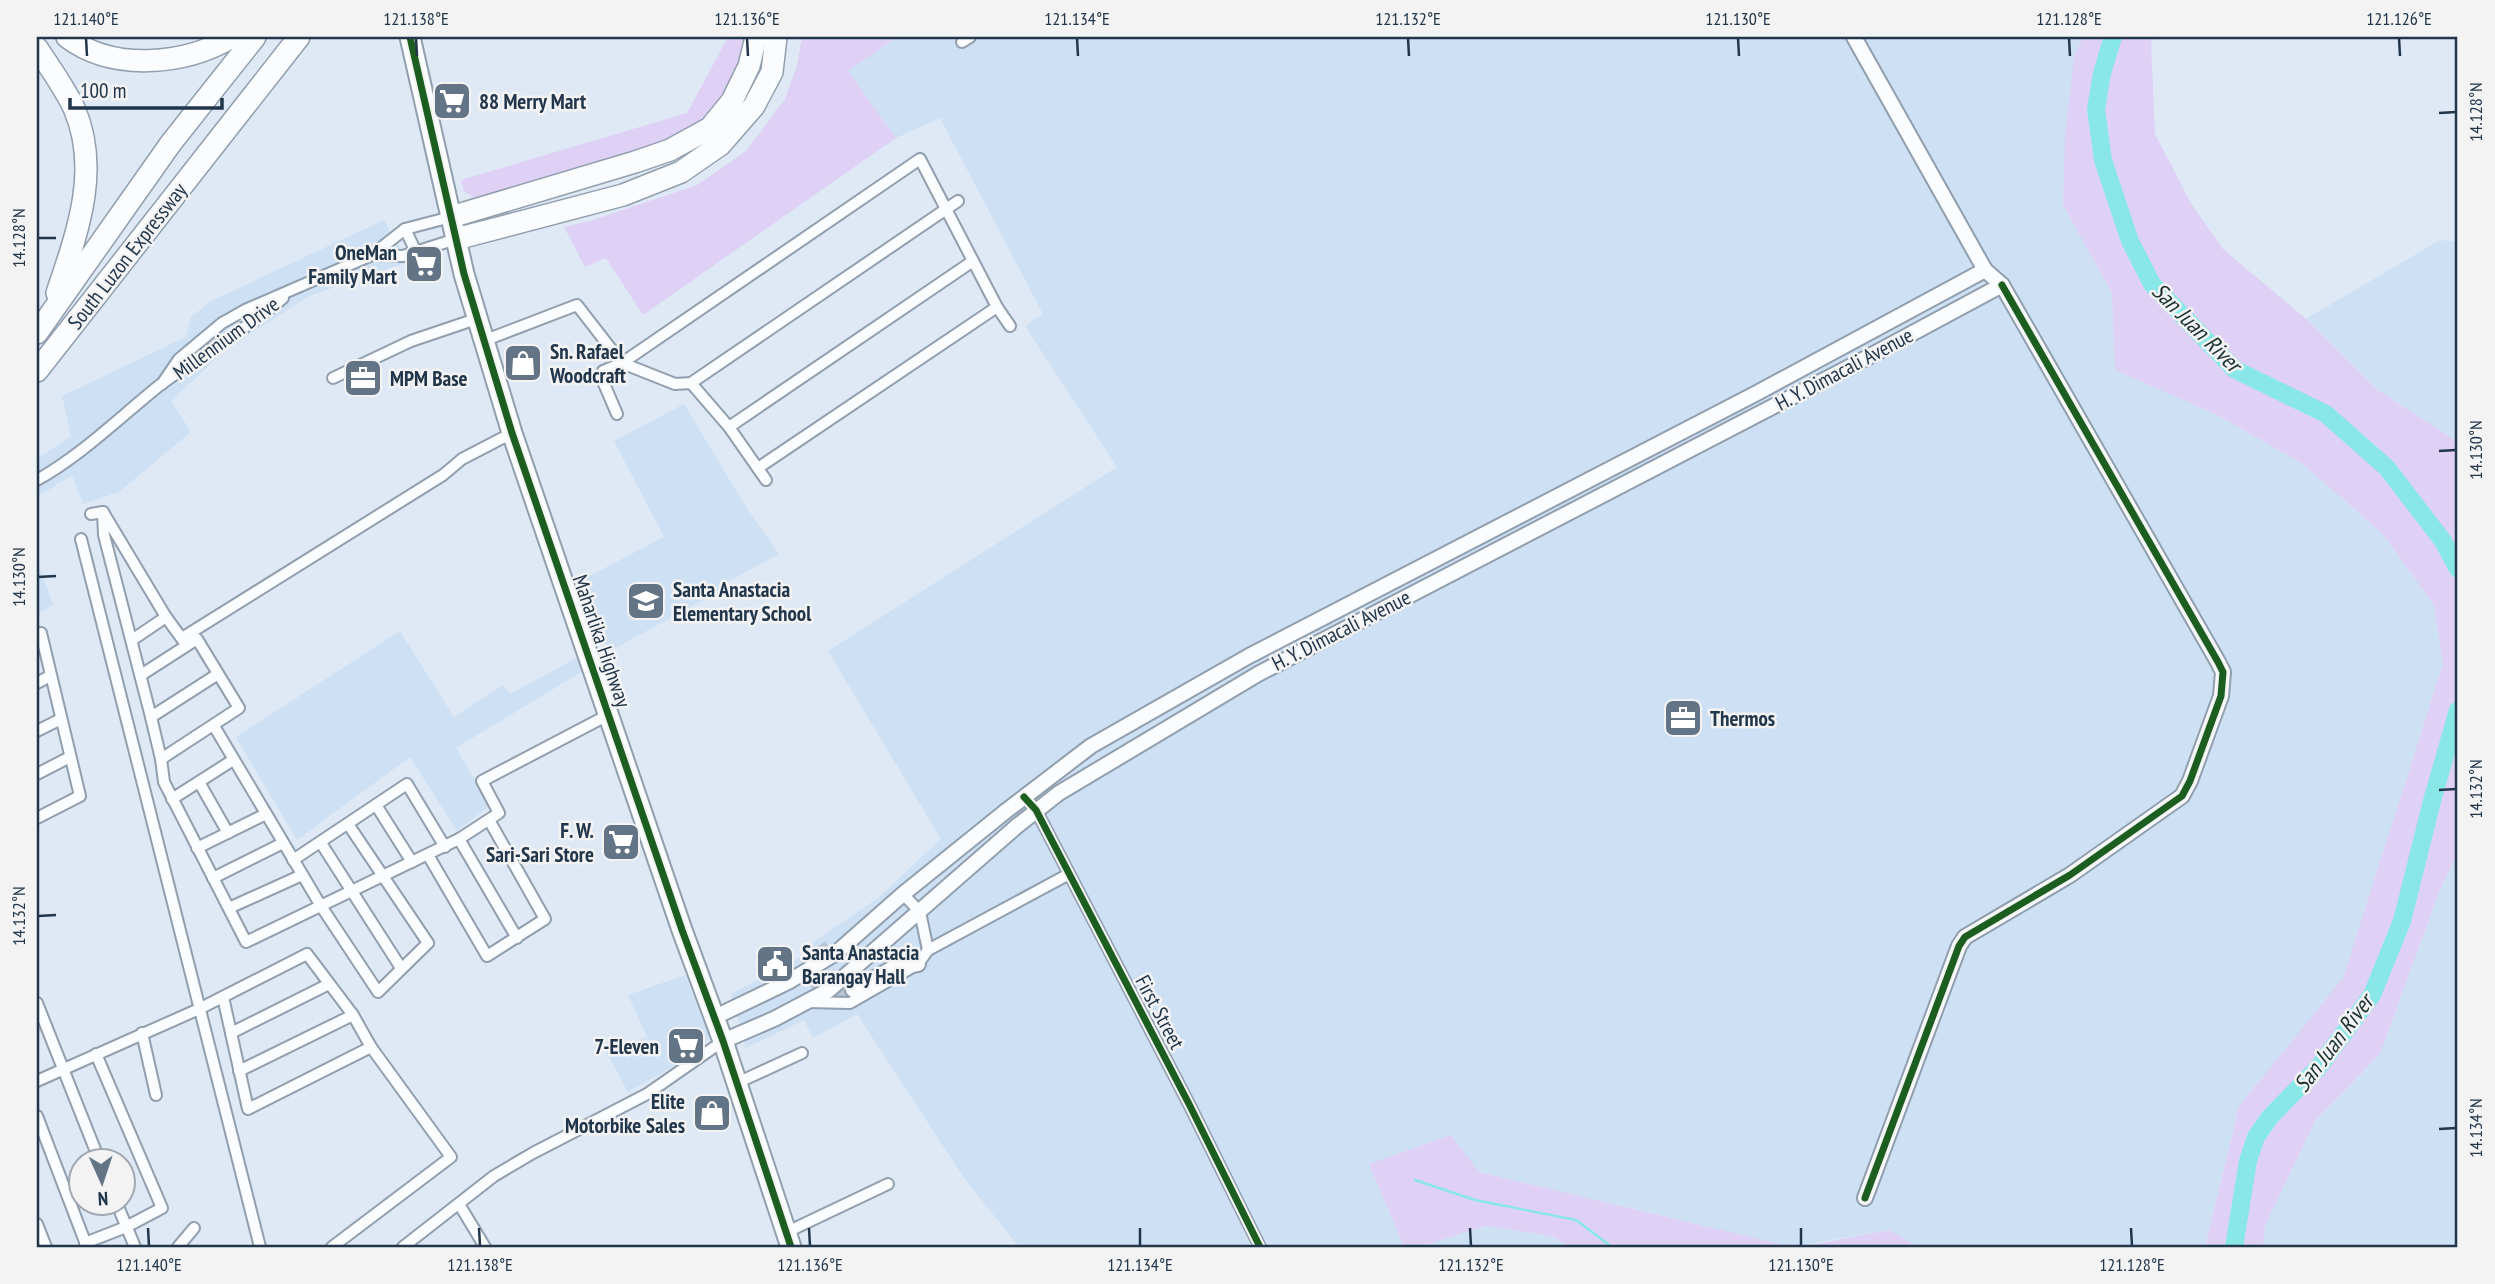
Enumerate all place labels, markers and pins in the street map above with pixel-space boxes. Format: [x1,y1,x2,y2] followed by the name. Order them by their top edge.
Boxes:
[431,80,473,122] supermarket icon: 88 Merry Mart
[479,88,586,115] place label: 88 Merry Mart
[308,239,397,290] place label: OneMan Family Mart
[403,243,445,285] supermarket icon: OneMan Family Mart
[549,338,626,389] place label: Sn. Rafael Woodcraft
[502,342,544,384] shop icon: Sn. Rafael Woodcraft
[342,357,384,399] office icon: MPM Base
[390,365,468,392] place label: MPM Base
[673,576,812,627] place label: Santa Anastacia Elementary School
[625,580,667,622] school or university icon: Santa Anastacia Elementary School
[1662,697,1704,739] office icon: Thermos
[1710,705,1775,732] place label: Thermos
[486,817,594,868] place label: F. W. Sari-Sari Store
[600,821,642,863] supermarket icon: F. W. Sari-Sari Store
[802,939,920,990] place label: Santa Anastacia Barangay Hall
[754,943,796,985] public building icon: Santa Anastacia Barangay Hall
[665,1025,707,1067] supermarket icon: 7-Eleven
[594,1033,659,1060] place label: 7-Eleven
[565,1088,685,1139] place label: Elite Motorbike Sales
[691,1092,733,1134] shop icon: Elite Motorbike Sales

